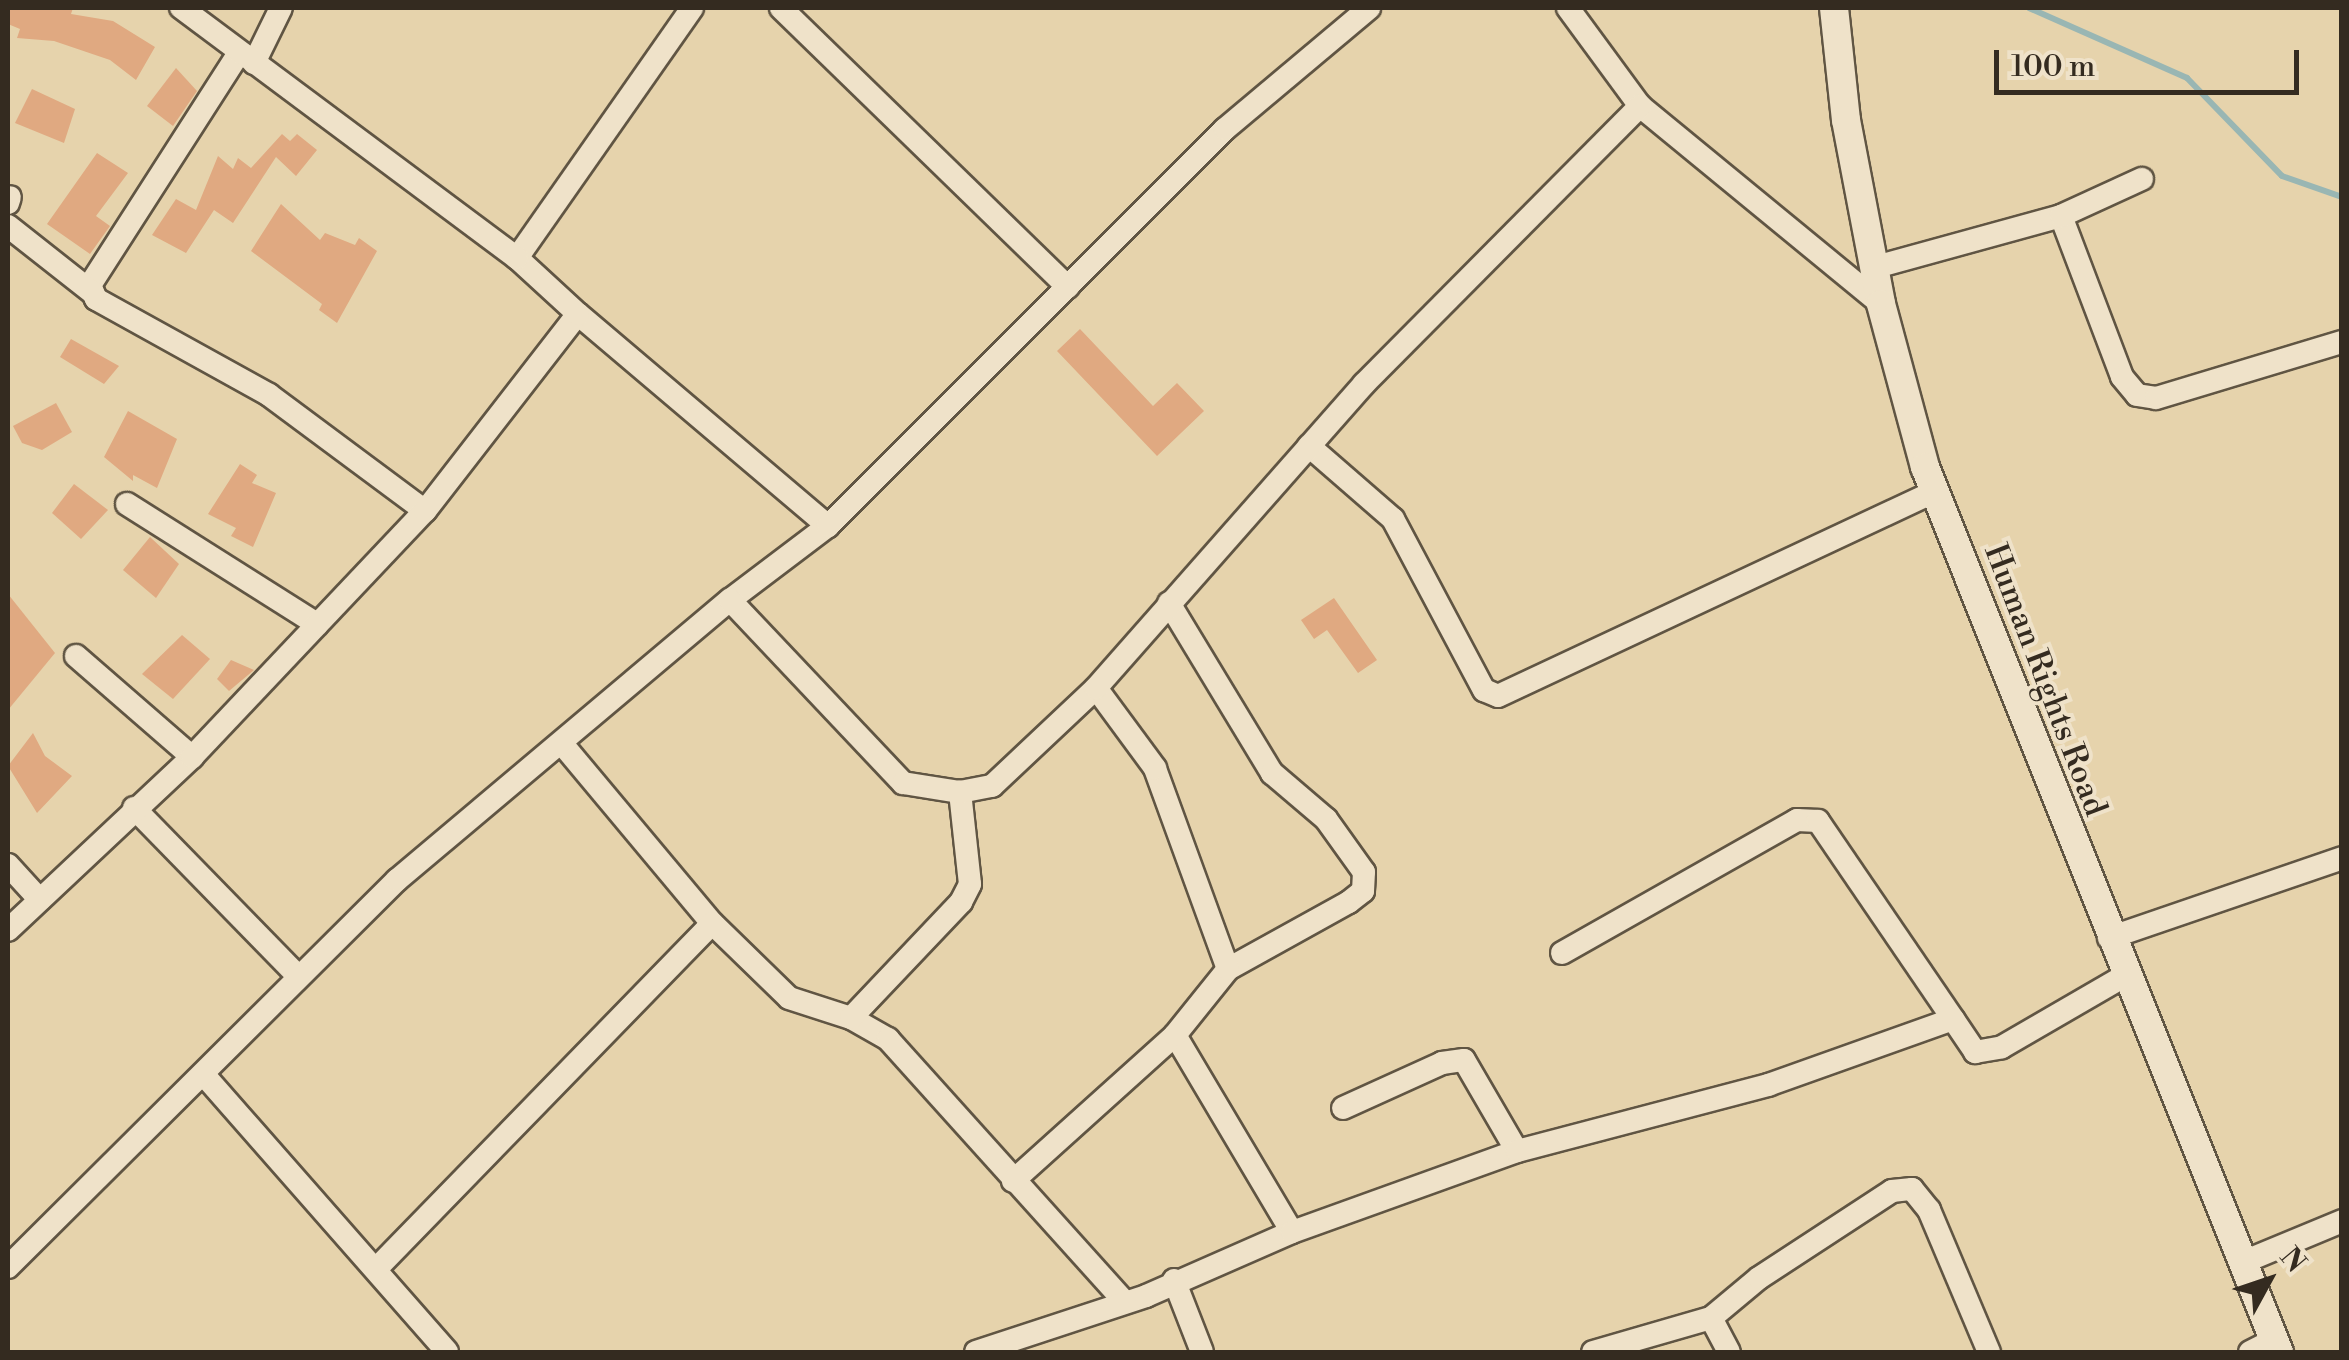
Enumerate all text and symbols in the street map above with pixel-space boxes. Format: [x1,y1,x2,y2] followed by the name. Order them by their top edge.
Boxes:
[1999,30,2304,92] scale bar
[2011,48,2095,86] text: 100 m
[1975,539,2115,821] street label: Human Rights Road
[2219,1230,2319,1330] north arrow
[2272,1241,2313,1280] text: N

